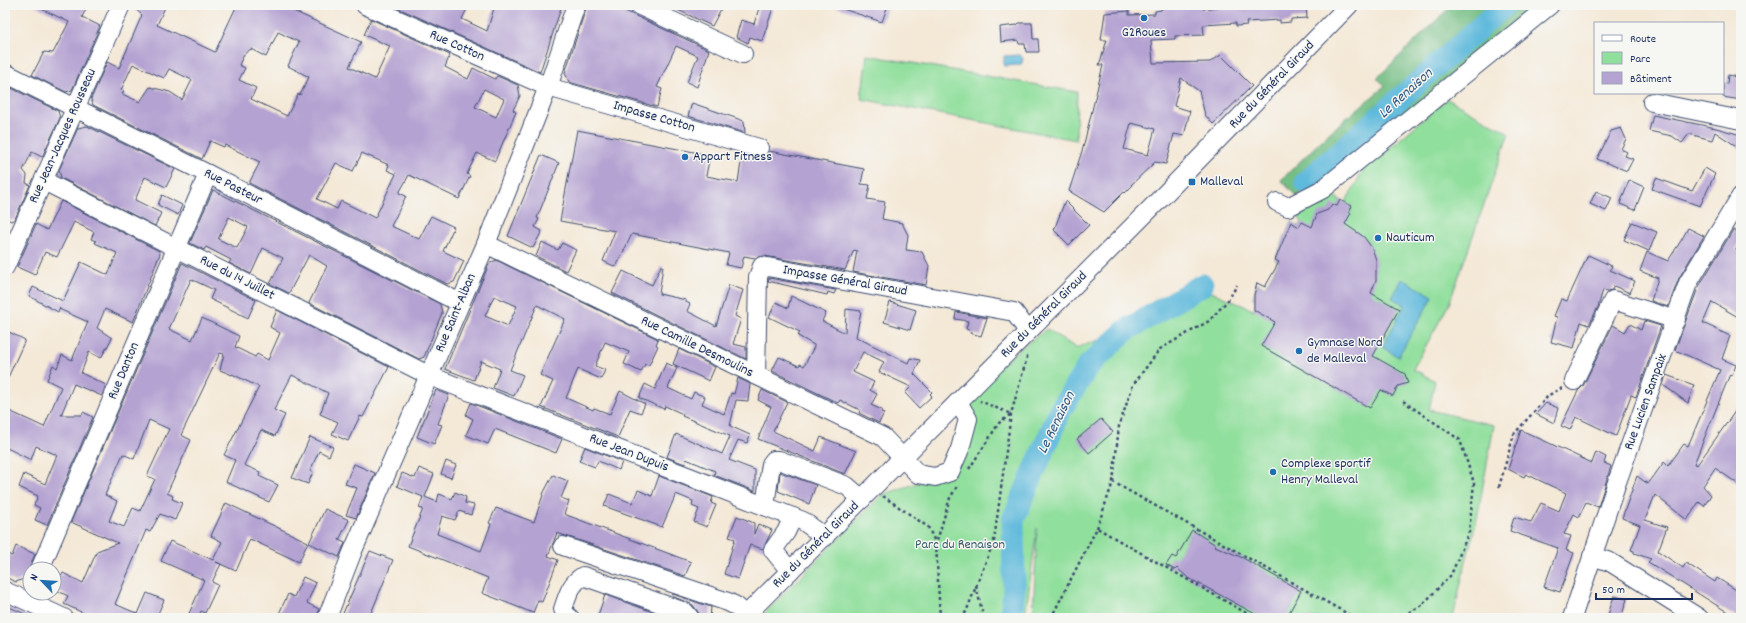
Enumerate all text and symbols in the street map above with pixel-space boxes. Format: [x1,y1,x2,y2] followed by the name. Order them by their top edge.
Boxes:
[1139,13,1149,23] marker: G2Roues
[1594,22,1724,94] legend
[1122,23,1166,43] place label: G2Roues
[426,25,488,67] street label: Rue Cotton
[1630,31,1656,48] text: Route
[1225,36,1319,134] street label: Rue du Général Giraud
[1630,51,1651,68] text: Parc
[1374,63,1439,124] water label: Le Renaison
[24,65,102,207] street label: Rue Jean-Jacques Rousseau
[1630,71,1672,88] text: Bâtiment
[611,96,697,138] street label: Impasse Cotton
[693,147,772,167] place label: Appart Fitness
[680,152,690,162] marker: Appart Fitness
[200,164,267,211] street label: Rue Pasteur
[1200,172,1244,192] place label: Malleval
[1187,177,1197,187] marker: Malleval
[1386,228,1435,248] place label: Nauticum
[1373,233,1383,243] marker: Nauticum
[196,251,278,305] street label: Rue du 14 Juillet
[781,260,909,302] street label: Impasse Général Giraud
[996,267,1092,363] street label: Rue du Général Giraud
[430,270,482,356] street label: Rue Saint-Alban
[637,311,757,383] street label: Rue Camille Desmoulins
[1307,333,1383,369] place label: Gymnase Nord de Malleval
[103,339,145,403] street label: Rue Danton
[1294,346,1304,356] marker: Gymnase Nord de Malleval
[1619,351,1673,453] street label: Rue Lucien Sampaix
[1032,387,1082,458] water label: Le Renaison
[586,429,672,477] street label: Rue Jean Dupuis
[1281,454,1372,490] place label: Complexe sportif Henry Malleval
[1268,467,1278,477] marker: Complexe sportif Henry Malleval
[768,497,864,593] street label: Rue du Général Giraud
[915,535,1005,555] park label: Parc du Renaison
[22,561,62,601] north arrow
[26,571,43,583] text: N
[1596,575,1692,601] scale bar
[1602,582,1625,599] text: 50 m

